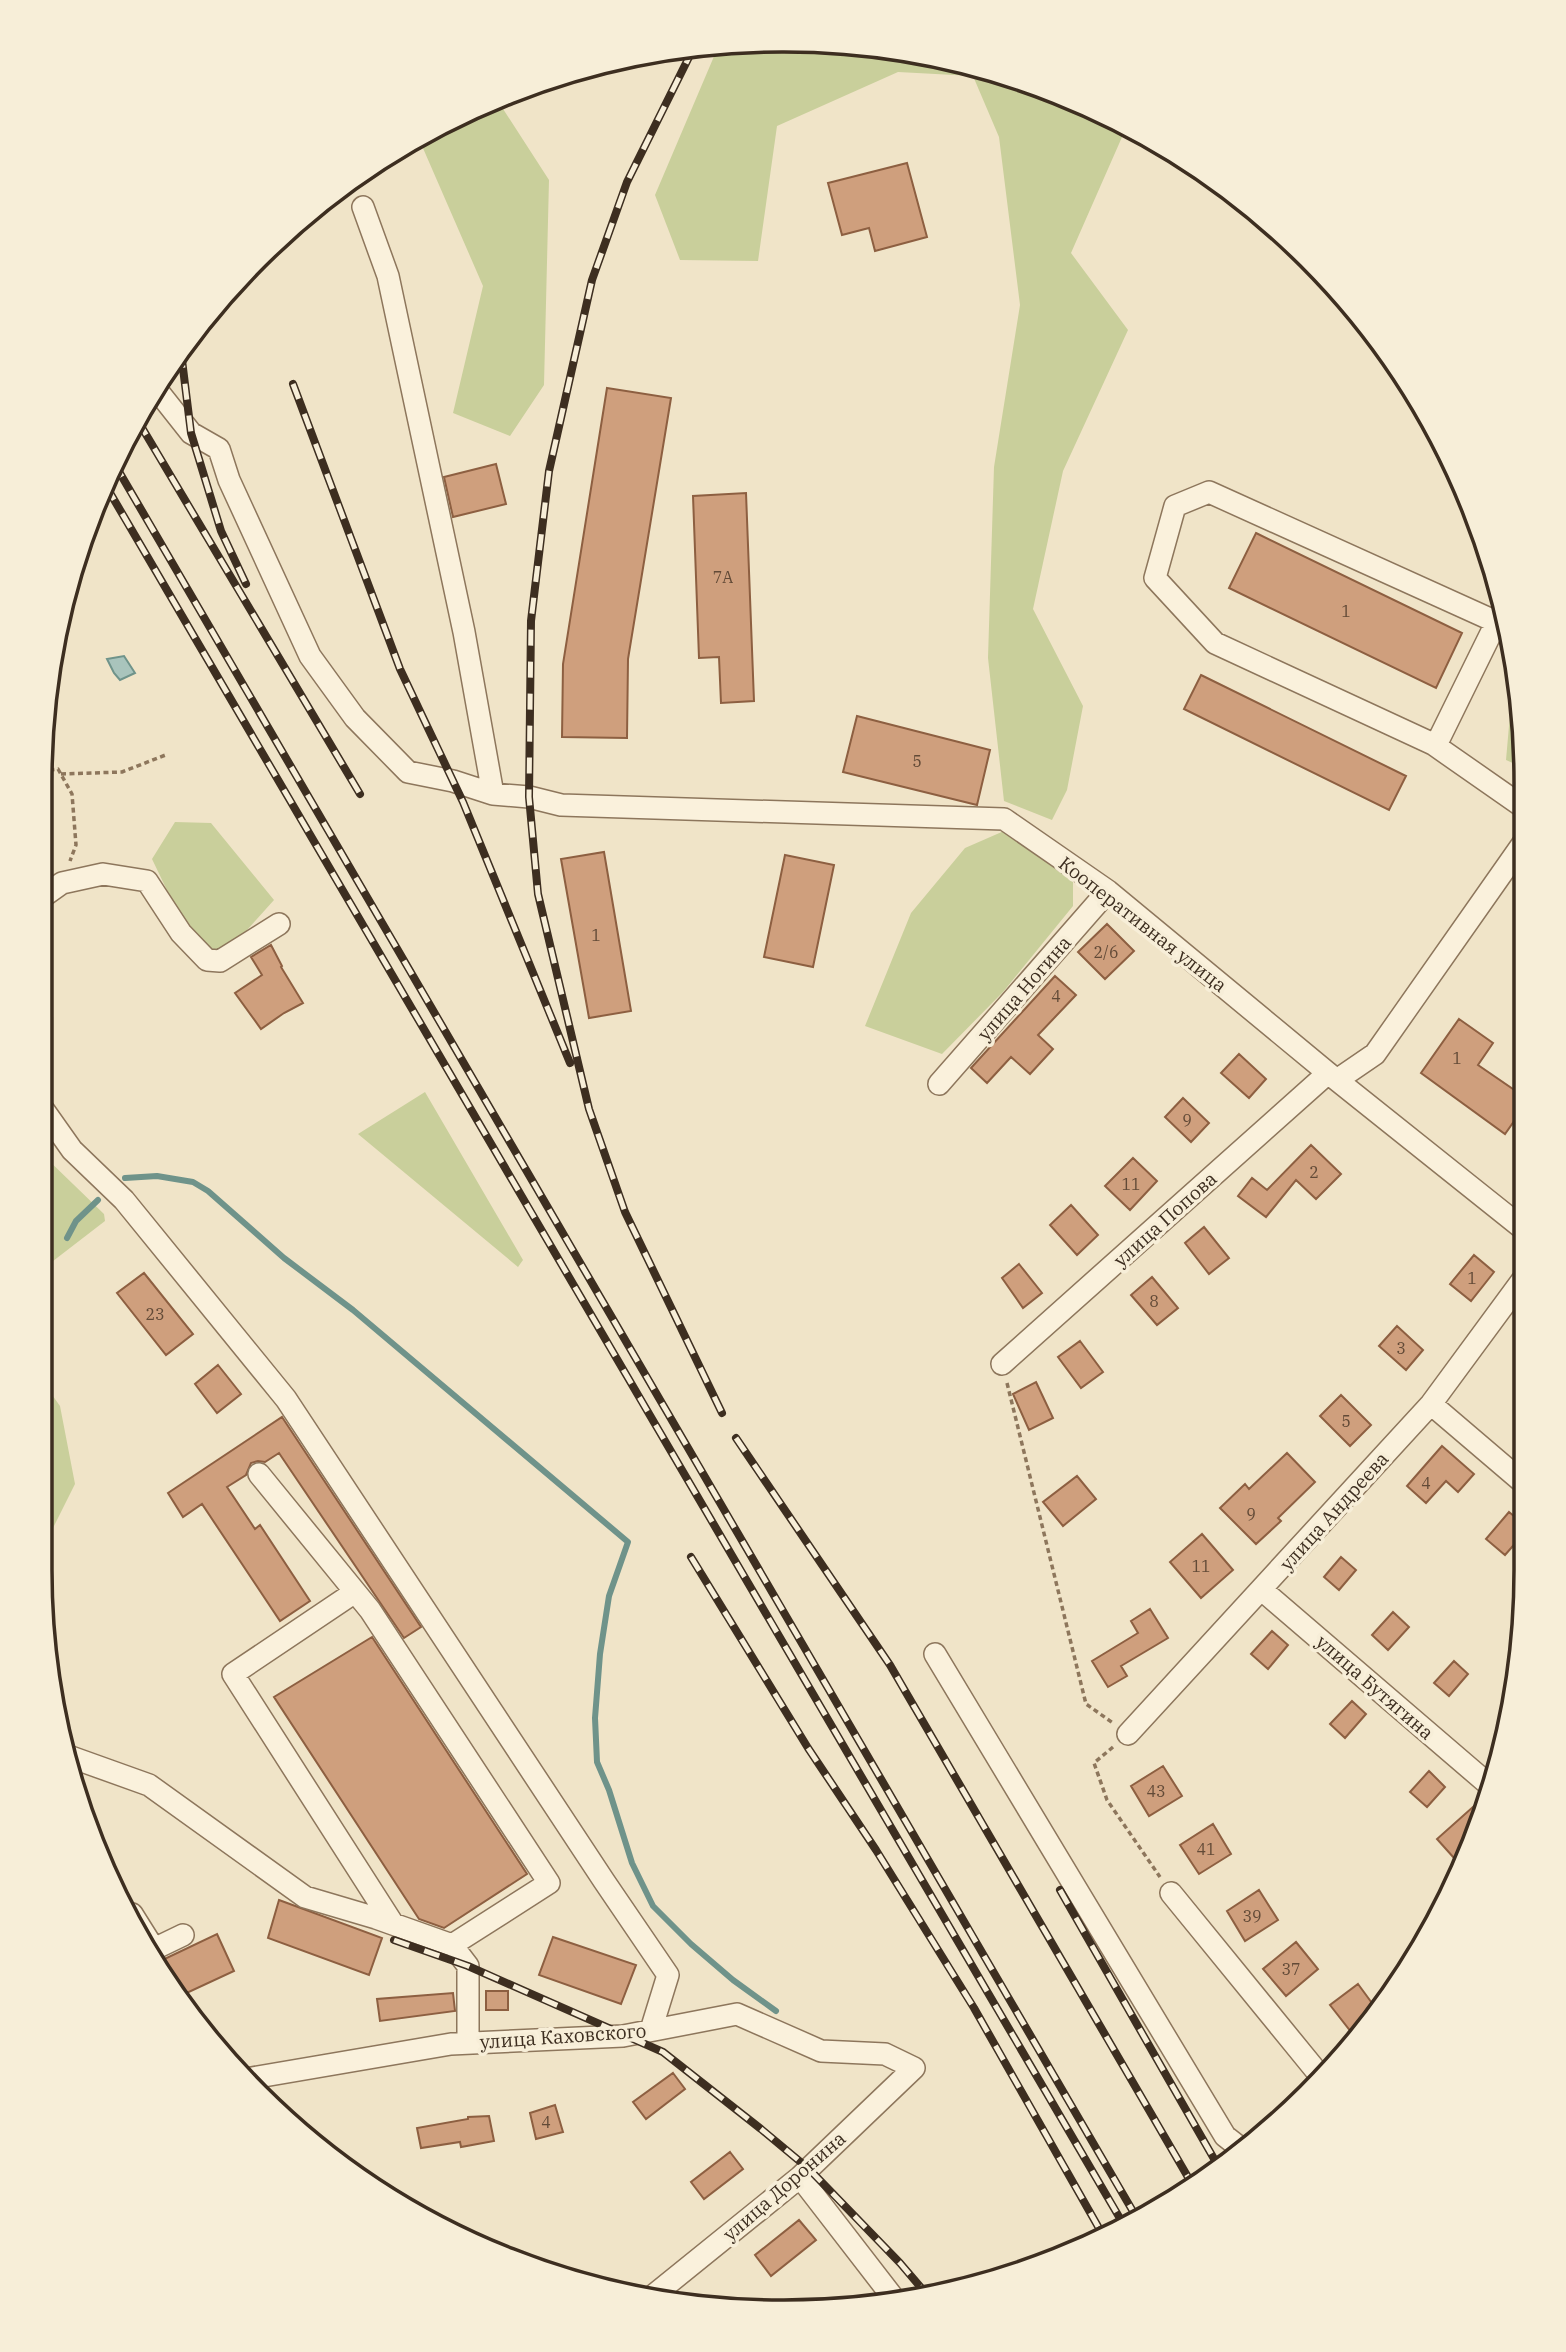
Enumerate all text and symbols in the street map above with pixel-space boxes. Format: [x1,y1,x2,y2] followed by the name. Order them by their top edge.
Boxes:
[713,567,733,587] house number: 7А
[1341,601,1351,621] house number: 1
[912,751,922,771] house number: 5
[1054,851,1232,997] street label: Кооперативная улица
[591,925,601,945] house number: 1
[972,931,1076,1045] street label: улица Ногина
[1093,942,1119,962] house number: 2/6
[1051,986,1061,1006] house number: 4
[1452,1048,1462,1068] house number: 1
[1182,1110,1192,1130] house number: 9
[1309,1162,1319,1182] house number: 2
[1108,1166,1222,1272] street label: улица Попова
[1121,1174,1141,1194] house number: 11
[1467,1268,1477,1288] house number: 1
[1149,1291,1159,1311] house number: 8
[145,1304,165,1324] house number: 23
[1396,1338,1406,1358] house number: 3
[1341,1411,1351,1431] house number: 5
[1274,1447,1394,1575] street label: улица Андреева
[1421,1473,1431,1493] house number: 4
[1246,1504,1256,1524] house number: 9
[1191,1556,1211,1576] house number: 11
[1311,1629,1439,1745] street label: улица Бутягина
[1146,1781,1166,1801] house number: 43
[1196,1839,1216,1859] house number: 41
[1242,1906,1262,1926] house number: 39
[1281,1959,1301,1979] house number: 37
[479,2018,647,2054] street label: улица Каховского
[541,2112,551,2132] house number: 4
[718,2126,850,2246] street label: улица Доронина

